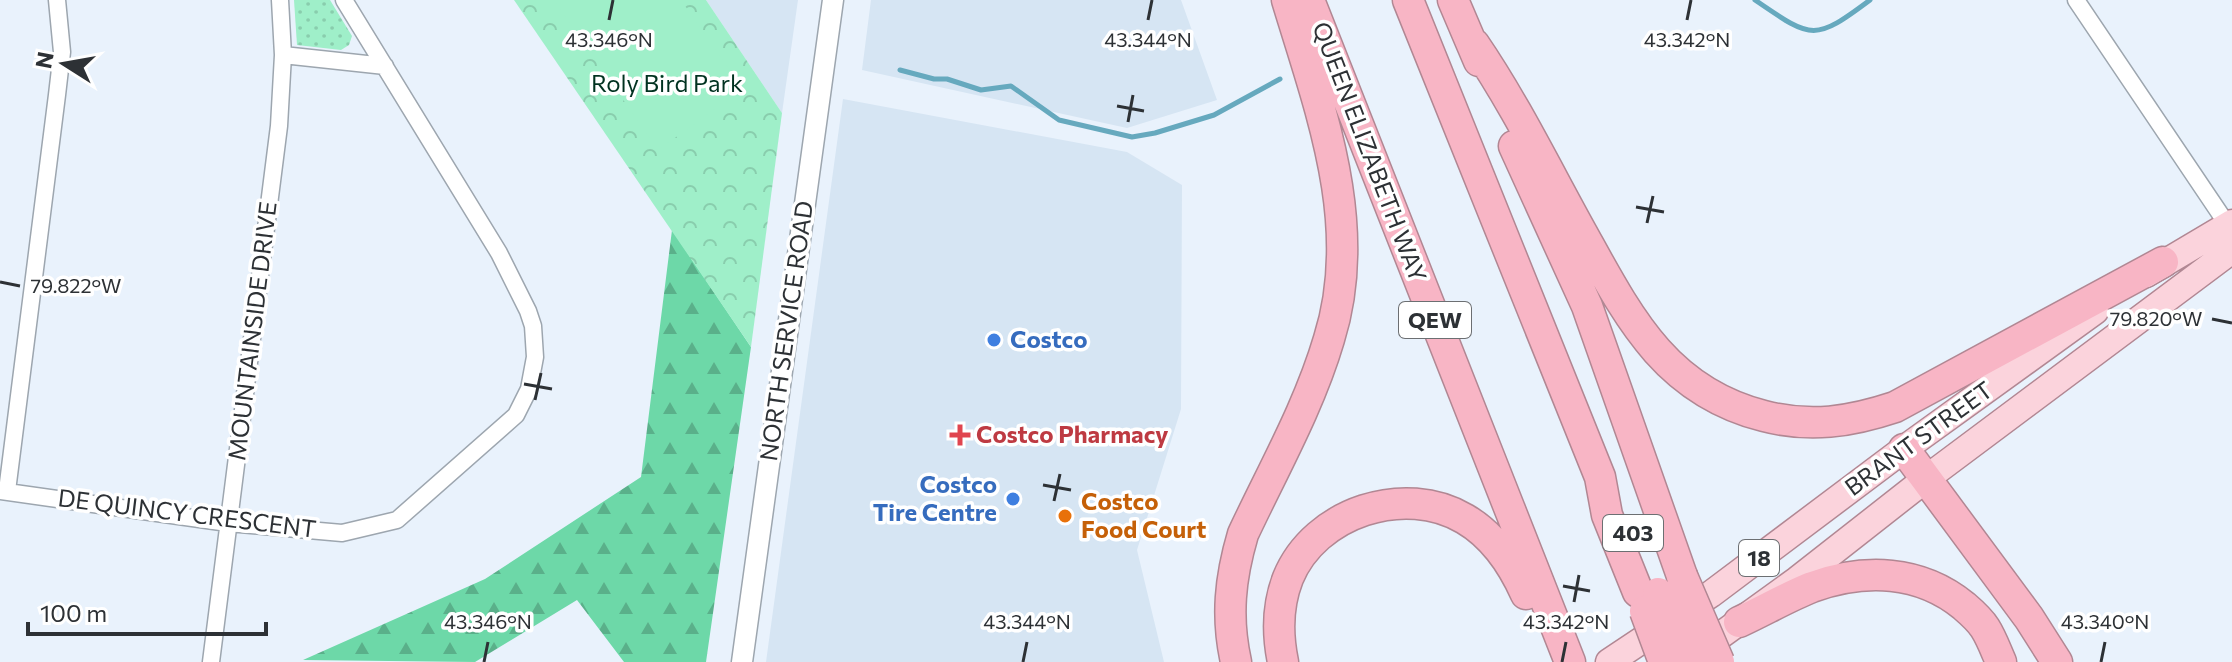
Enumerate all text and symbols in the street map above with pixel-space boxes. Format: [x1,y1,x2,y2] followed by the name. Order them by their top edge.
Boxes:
[1307,17,1434,286] street label: QUEEN ELIZABETH WAY
[24,24,104,104] north arrow
[565,27,653,51] text: 43.346°N
[1104,27,1192,51] text: 43.344°N
[1644,27,1730,51] text: 43.342°N
[29,49,59,71] text: N
[591,68,743,97] park label: Roly Bird Park
[753,199,818,463] street label: NORTH SERVICE ROAD
[221,200,282,462] street label: MOUNTAINSIDE DRIVE
[31,273,121,297] text: 79.822°W
[1399,302,1471,338] road number: QEW
[2110,306,2202,330] text: 79.820°W
[1010,324,1088,353] place label: Costco
[985,331,1003,349] marker: Costco
[1839,375,1998,501] street label: BRANT STREET
[976,419,1169,448] place label: Costco Pharmacy
[951,426,969,444] marker: Costco Pharmacy
[873,469,997,526] place label: Costco Tire Centre
[56,482,318,543] street label: DE QUINCY CRESCENT
[1081,486,1206,543] place label: Costco Food Court
[1004,490,1022,508] marker: Costco Tire Centre
[1056,507,1074,525] marker: Costco Food Court
[1603,515,1663,551] road number: 403
[1739,540,1779,576] road number: 18
[28,586,266,636] scale bar
[40,598,107,627] text: 100 m
[444,609,532,633] text: 43.346°N
[983,609,1071,633] text: 43.344°N
[1523,609,1609,633] text: 43.342°N
[2061,609,2149,633] text: 43.340°N

